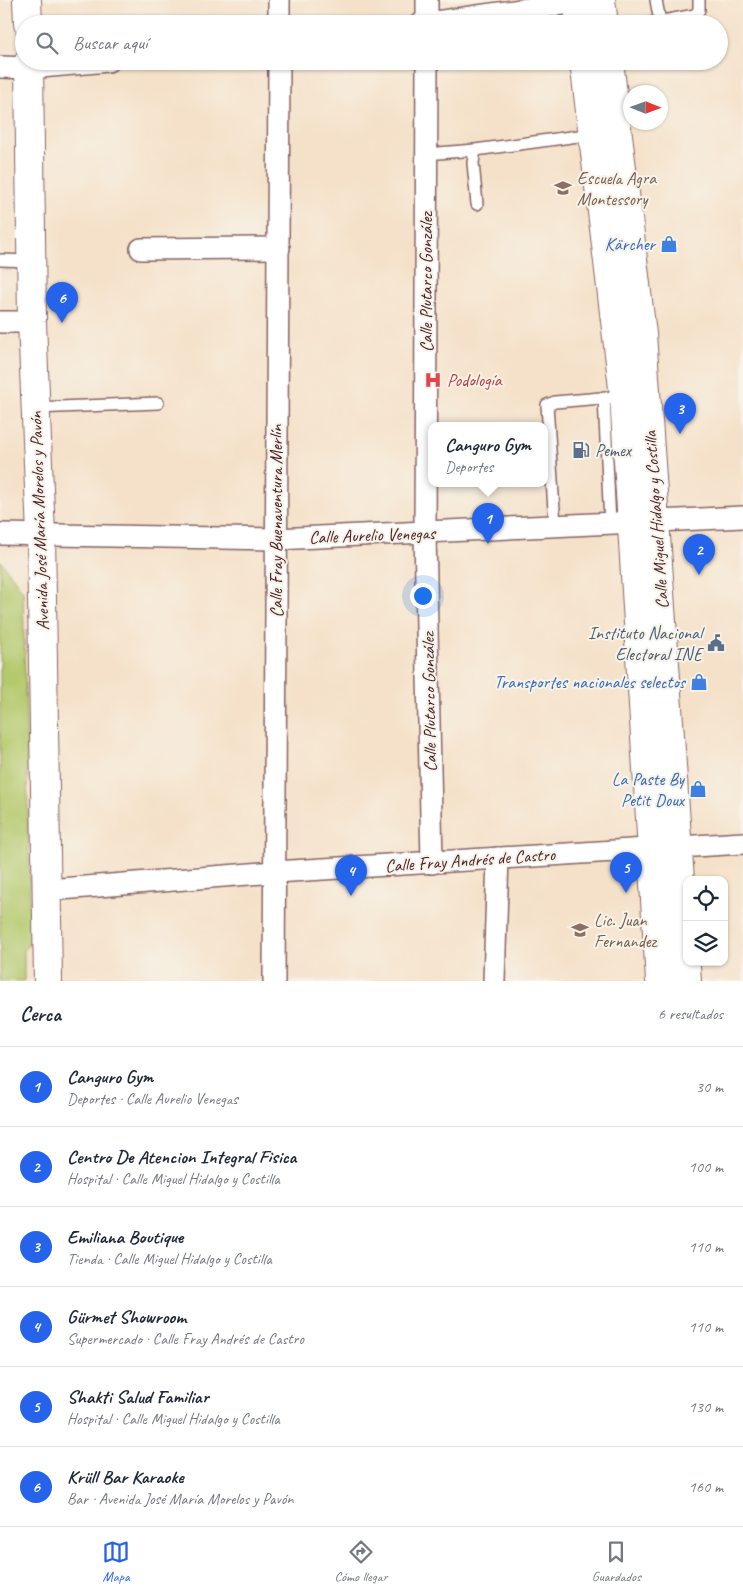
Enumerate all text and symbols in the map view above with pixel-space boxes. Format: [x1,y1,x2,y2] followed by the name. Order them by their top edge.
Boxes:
[15,15,728,70] search box
[33,29,61,57] icon: search
[73,31,147,55] text: Buscar aquí
[623,85,668,130] north arrow
[577,167,657,210] place label: Escuela Agra Montessory
[553,178,573,198] school or university icon: Escuela Agra Montessory
[415,210,437,352] street label: Calle Plutarco González
[605,233,658,255] place label: Kärcher
[659,234,679,254] shop icon: Kärcher
[46,282,78,323] pin: 6
[447,369,503,391] place label: Podología
[423,370,443,390] hospital icon: Podología
[664,393,696,434] pin: 3
[24,410,54,631] street label: Avenida José María Morelos y Pavón
[428,422,548,487] popup
[265,424,287,617] street label: Calle Fray Buenaventura Merlín
[639,429,673,610] street label: Calle Miguel Hidalgo y Costilla
[445,433,531,457] text: Canguro Gym
[595,439,633,461] place label: Pemex
[571,440,591,460] fuel station icon: Pemex
[445,457,493,477] text: Deportes
[472,503,504,544] pin: 1
[309,522,437,548] street label: Calle Aurelio Venegas
[683,534,715,575] pin: 2
[410,583,436,609] your location
[588,622,705,665] place label: Instituto Nacional Electoral INE
[417,630,441,772] street label: Calle Plutarco González
[706,633,726,653] public building icon: Instituto Nacional Electoral INE
[494,671,687,693] place label: Transportes nacionales selectos
[689,672,709,692] shop icon: Transportes nacionales selectos
[612,768,686,811] place label: La Paste By Petit Doux
[688,779,708,799] shop icon: La Paste By Petit Doux
[384,843,557,877] street label: Calle Fray Andrés de Castro
[610,852,642,893] pin: 5
[335,855,367,896] pin: 4
[683,876,728,966] map controls
[683,876,728,921] button: locate
[594,909,659,952] place label: Lic. Juan Fernandez
[570,920,590,940] school or university icon: Lic. Juan Fernandez
[683,921,728,966] button: layers
[20,1001,61,1027] text: Cerca
[658,1004,723,1024] text: 6 resultados
[67,1065,153,1089] text: Canguro Gym
[32,1077,40,1097] text: 1
[696,1077,723,1097] text: 30 m
[67,1089,238,1109] text: Deportes · Calle Aurelio Venegas
[67,1145,296,1169] text: Centro De Atencion Integral Fisica
[32,1157,40,1177] text: 2
[689,1157,723,1177] text: 100 m
[67,1169,280,1189] text: Hospital · Calle Miguel Hidalgo y Costilla
[67,1225,183,1249] text: Emiliana Boutique
[32,1237,40,1257] text: 3
[689,1237,723,1257] text: 110 m
[67,1249,272,1269] text: Tienda · Calle Miguel Hidalgo y Costilla
[67,1305,186,1329] text: Gürmet Showroom
[32,1317,40,1337] text: 4
[689,1317,723,1337] text: 110 m
[67,1329,304,1349] text: Supermercado · Calle Fray Andrés de Castro
[67,1385,209,1409] text: Shakti Salud Familiar
[33,1397,39,1417] text: 5
[689,1397,723,1417] text: 130 m
[67,1409,280,1429] text: Hospital · Calle Miguel Hidalgo y Costilla
[67,1465,184,1489] text: Krüll Bar Karaoke
[32,1477,40,1497] text: 6
[689,1477,723,1497] text: 160 m
[67,1489,294,1509] text: Bar · Avenida José María Morelos y Pavón
[102,1538,130,1585] tab: Mapa
[334,1538,387,1585] tab: Cómo llegar
[592,1538,641,1585] tab: Guardados

